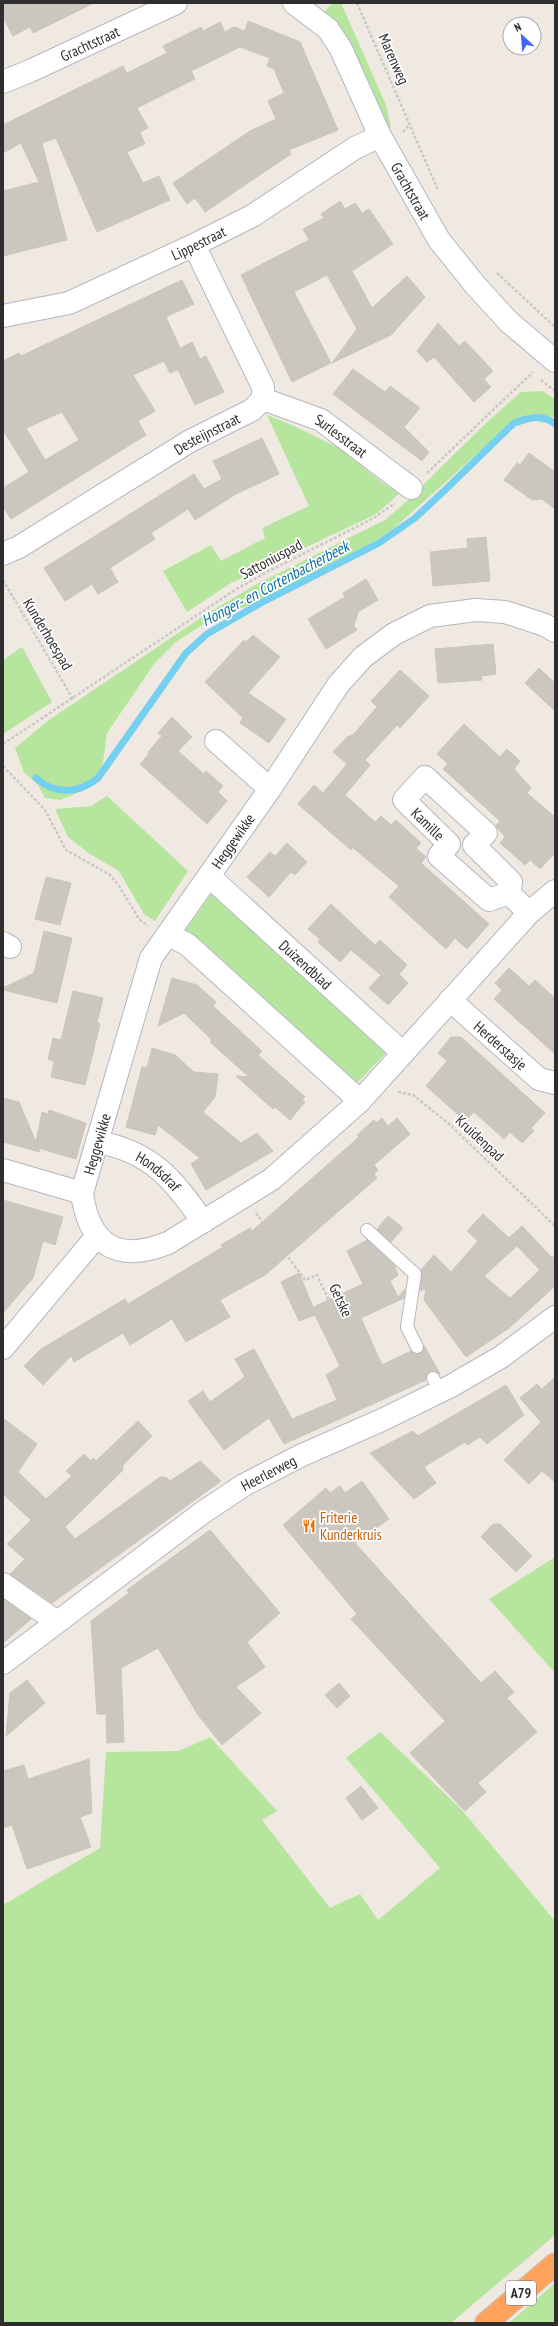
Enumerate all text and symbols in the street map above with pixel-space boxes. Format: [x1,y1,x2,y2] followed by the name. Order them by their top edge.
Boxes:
[502,16,542,56] north arrow
[512,19,523,35] text: N
[57,21,122,65] street label: Grachtstraat
[374,31,414,87] street label: Marenweg
[387,159,435,223] street label: Grachtstraat
[168,221,229,264] street label: Lippestraat
[170,408,243,458] street label: Desteijnstraat
[313,409,371,461] street label: Surlesstraat
[198,535,354,630] water label: Honger- en Cortenbacherbeek
[237,535,305,583] street label: Sattoniuspad
[19,595,77,673] street label: Kunderhoespad
[407,804,449,844] street label: Kamille
[207,810,259,872] street label: Heggewikke
[275,935,336,993] street label: Duizendblad
[470,1016,531,1074] street label: Herderstasje
[79,1111,115,1177] street label: Heggewikke
[452,1111,508,1165] street label: Kruidenpad
[133,1147,186,1196] street label: Hondsdraf
[325,1280,357,1320] street label: Getske
[237,1450,299,1495] street label: Heerlerweg
[320,1508,382,1544] place label: Friterie Kunderkruis
[301,1518,317,1534] restaurant icon: Friterie Kunderkruis
[506,2281,536,2305] road number: A79

